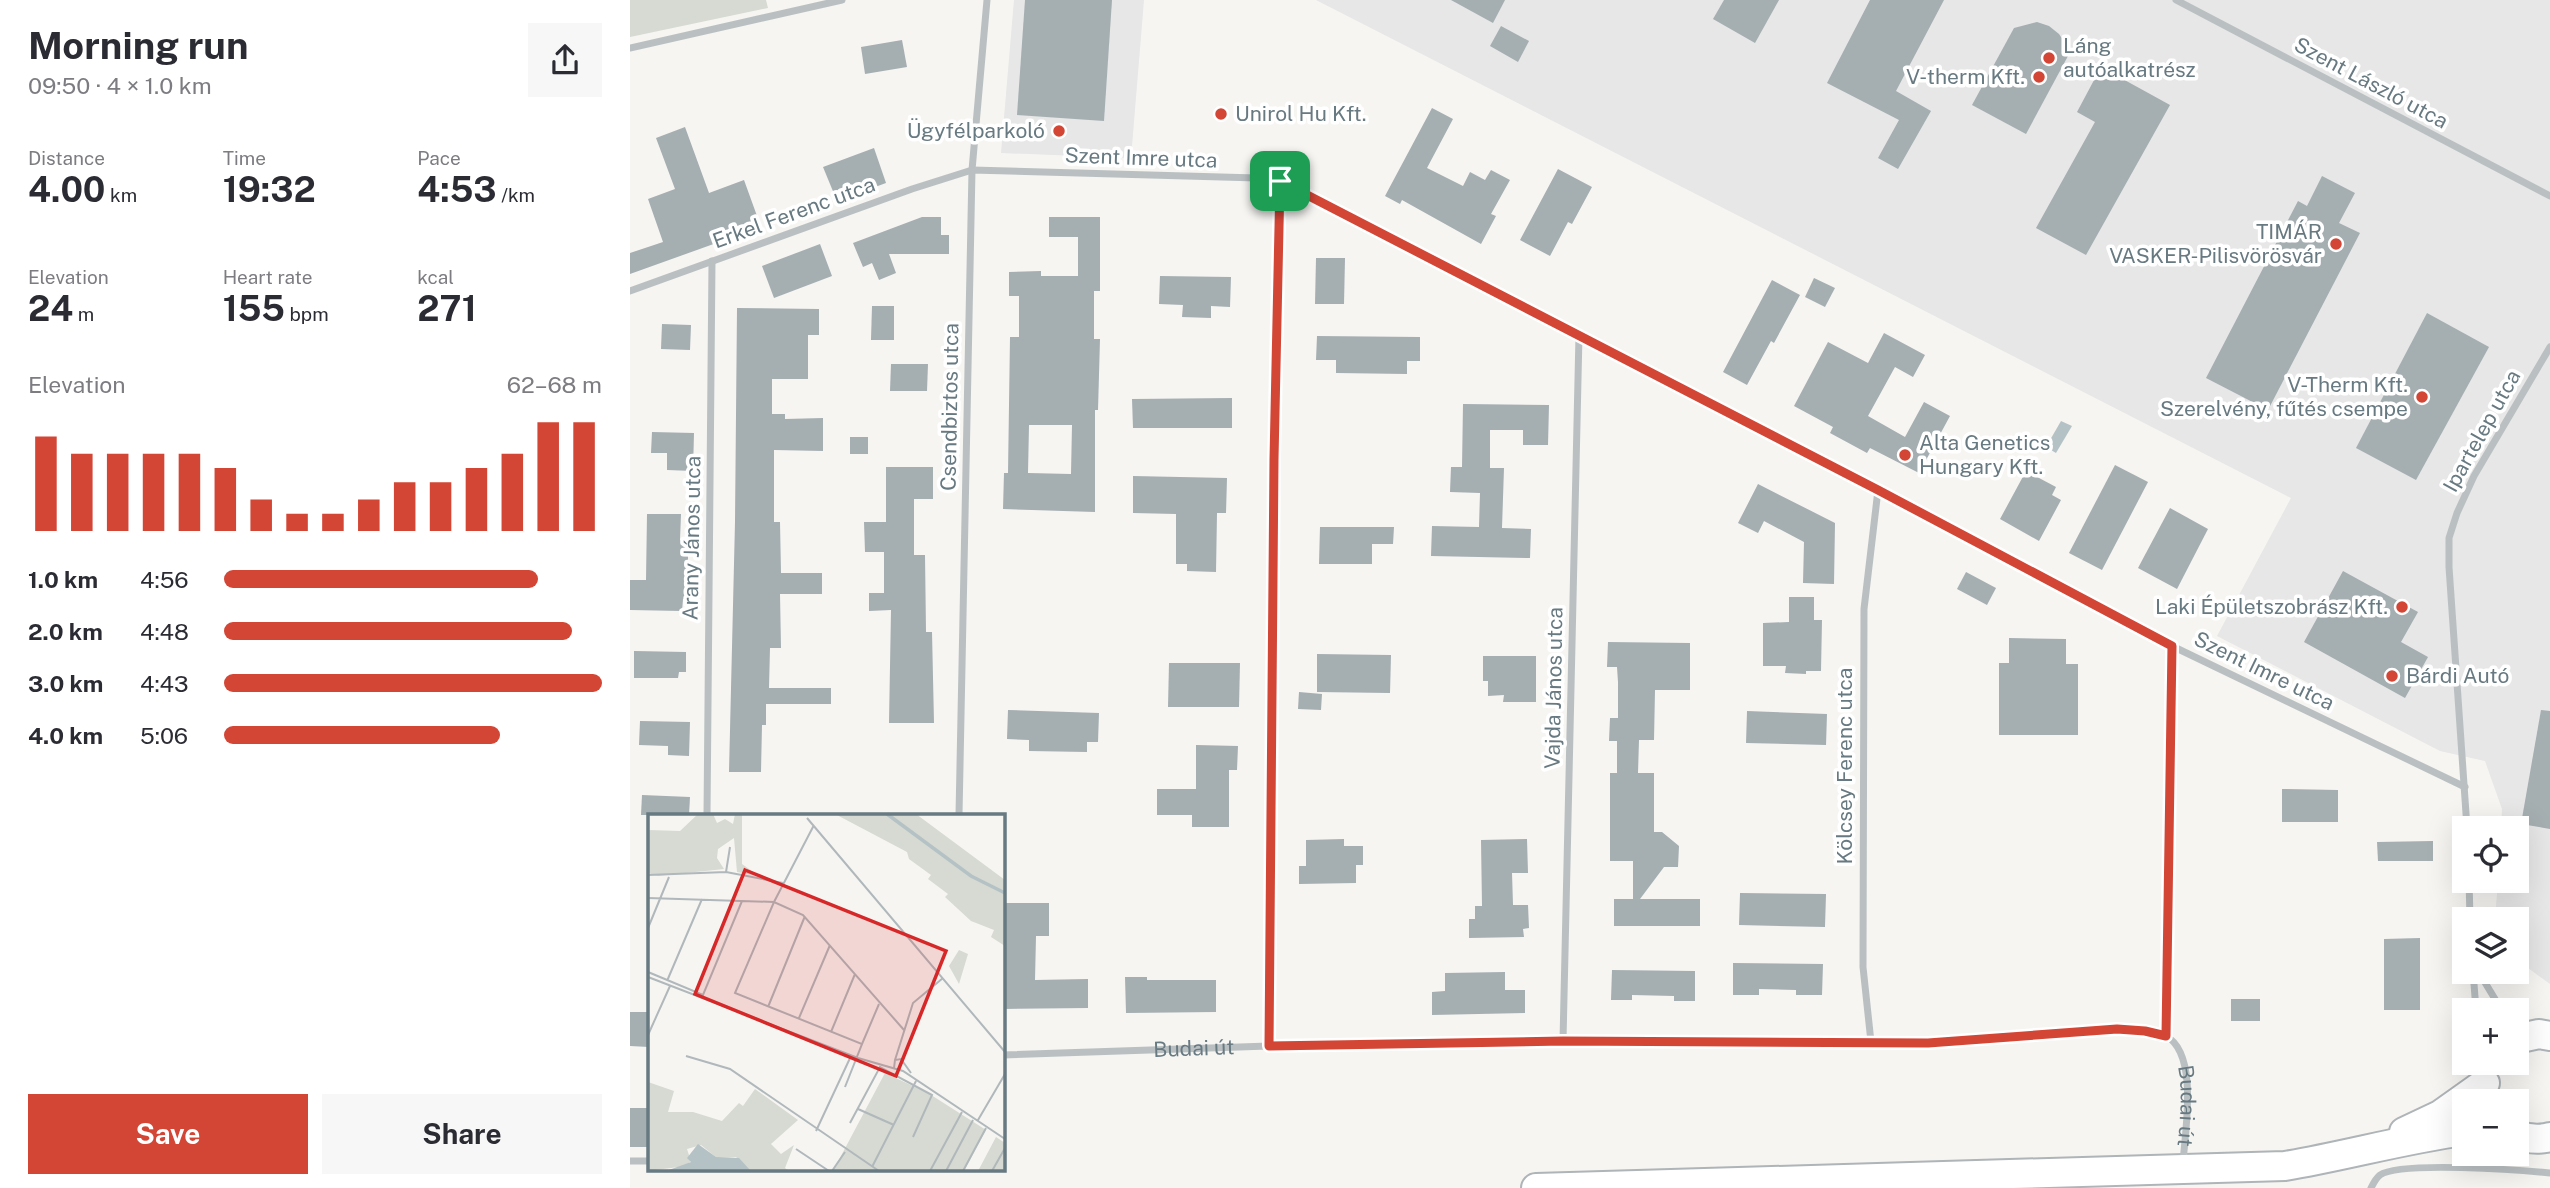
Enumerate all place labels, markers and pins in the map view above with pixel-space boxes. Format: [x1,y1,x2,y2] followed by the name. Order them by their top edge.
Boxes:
[2063,33,2196,82] place label: Láng autóalkatrész
[2041,50,2057,66] marker: Láng autóalkatrész
[1906,64,2025,89] place label: V-therm Kft.
[2031,69,2047,85] marker: V-therm Kft.
[1235,101,1367,126] place label: Unirol Hu Kft.
[1213,106,1229,122] marker: Unirol Hu Kft.
[907,118,1045,143] place label: Ügyfélparkoló
[1051,123,1067,139] marker: Ügyfélparkoló
[1250,151,1310,211] pin
[2109,219,2322,268] place label: TIMÁR VASKER-Pilisvörösvár
[2328,236,2344,252] marker: TIMÁR VASKER-Pilisvörösvár
[2160,372,2408,421] place label: V-Therm Kft. Szerelvény, fűtés csempe
[2414,389,2430,405] marker: V-Therm Kft. Szerelvény, fűtés csempe
[1919,430,2050,479] place label: Alta Genetics Hungary Kft.
[1897,447,1913,463] marker: Alta Genetics Hungary Kft.
[2155,594,2388,619] place label: Laki Épületszobrász Kft.
[2394,599,2410,615] marker: Laki Épületszobrász Kft.
[2406,663,2509,688] place label: Bárdi Autó
[2384,668,2400,684] marker: Bárdi Autó

